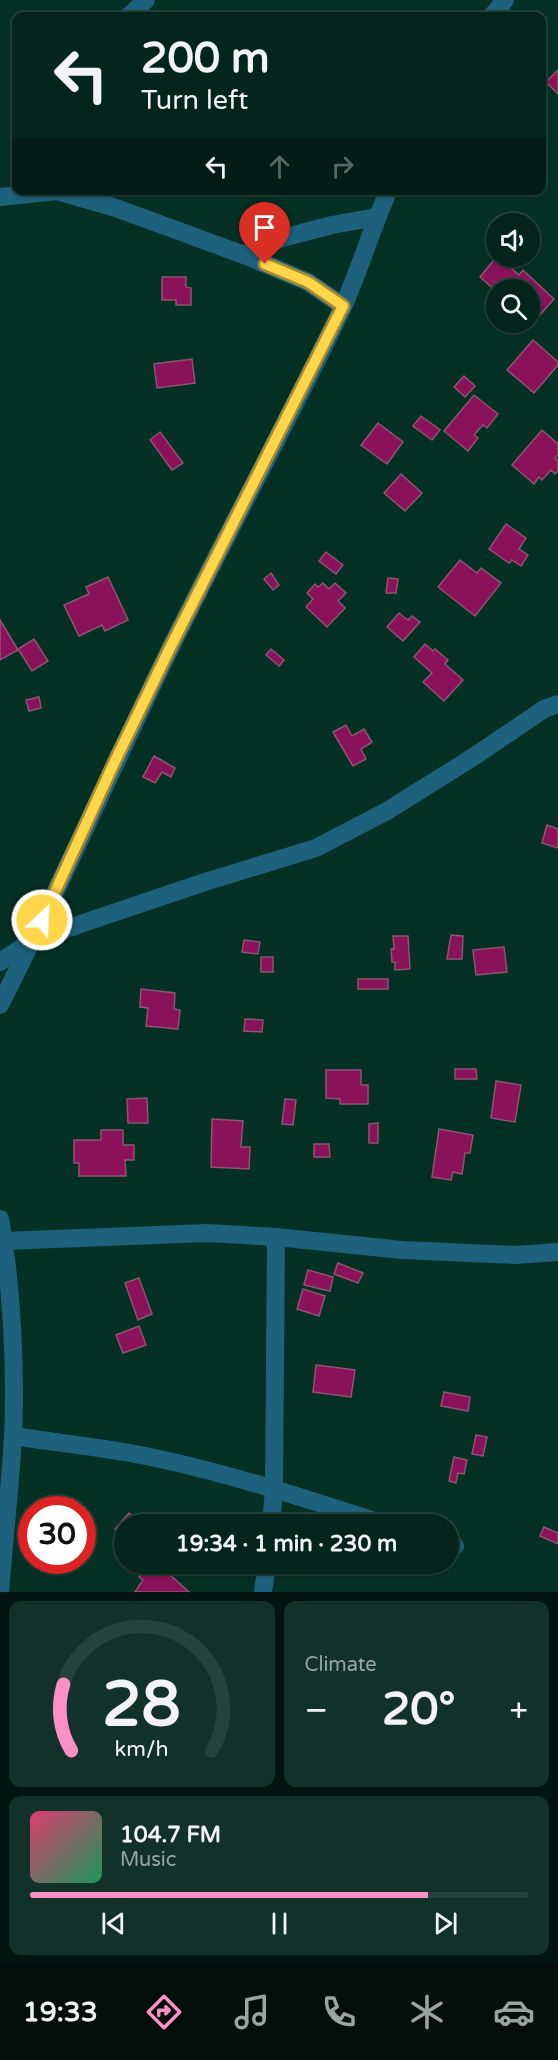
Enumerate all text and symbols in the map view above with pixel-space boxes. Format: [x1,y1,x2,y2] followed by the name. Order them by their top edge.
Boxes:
[141,33,270,84] text: 200 m
[42,36,120,114] icon: left
[141,84,248,117] text: Turn left
[200,150,233,183] icon: left
[263,150,296,183] icon: ahead
[326,150,359,183] icon: right
[239,202,290,264] pin
[248,211,281,244] icon: arrive
[486,213,540,333] map controls
[486,213,540,267] button: sound
[486,279,540,333] button: search
[10,888,74,952] position arrow
[18,1496,96,1574] speed limit sign: 30
[176,1531,397,1557] text: 19:34 · 1 min · 230 m
[305,1653,377,1677] text: Climate
[103,1668,181,1743] text: 28
[382,1683,455,1737] text: 20°
[305,1691,328,1730] text: −
[509,1691,528,1730] text: +
[115,1736,169,1762] text: km/h
[120,1822,221,1848] text: 104.7 FM
[120,1848,176,1872] text: Music
[97,1907,130,1940] icon: previous
[263,1907,296,1940] icon: pause
[429,1907,462,1940] icon: next
[143,1991,185,2033] icon: directions
[231,1991,273,2033] icon: music
[318,1991,360,2033] icon: phone
[406,1991,448,2033] icon: climate
[493,1991,535,2033] icon: car
[23,1996,98,2029] text: 19:33

